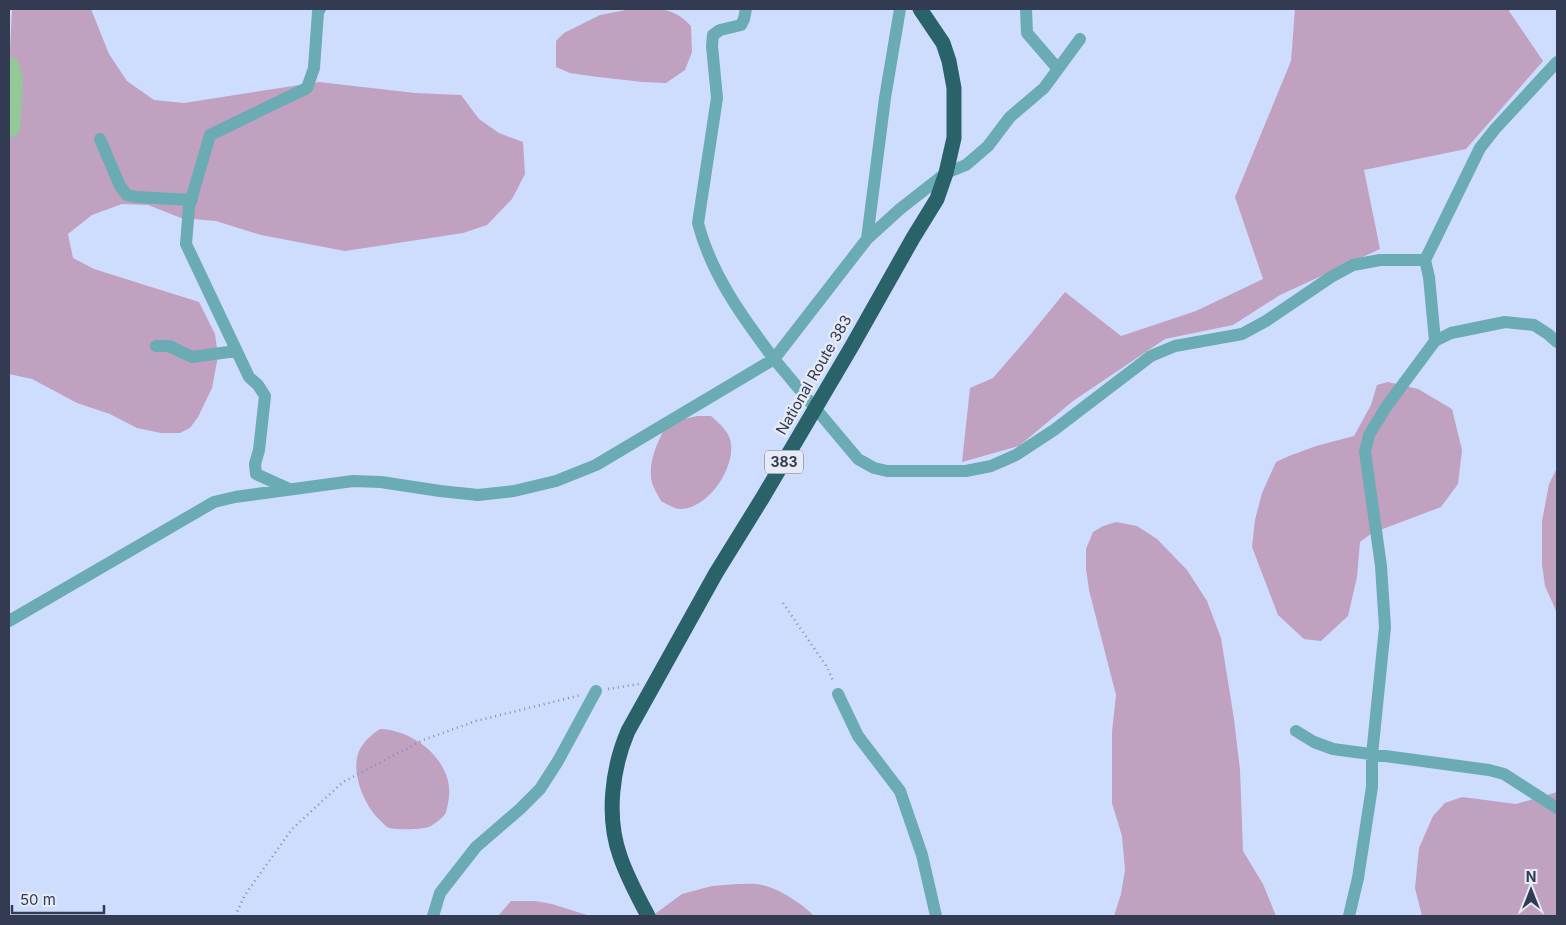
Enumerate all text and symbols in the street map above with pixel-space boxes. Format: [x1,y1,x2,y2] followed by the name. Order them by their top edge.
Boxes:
[772,311,856,438] street label: National Route 383
[765,451,803,474] road number: 383
[1506,865,1556,915] north arrow
[1526,868,1536,885] text: N
[12,882,105,914] scale bar
[20,890,56,909] text: 50 m

